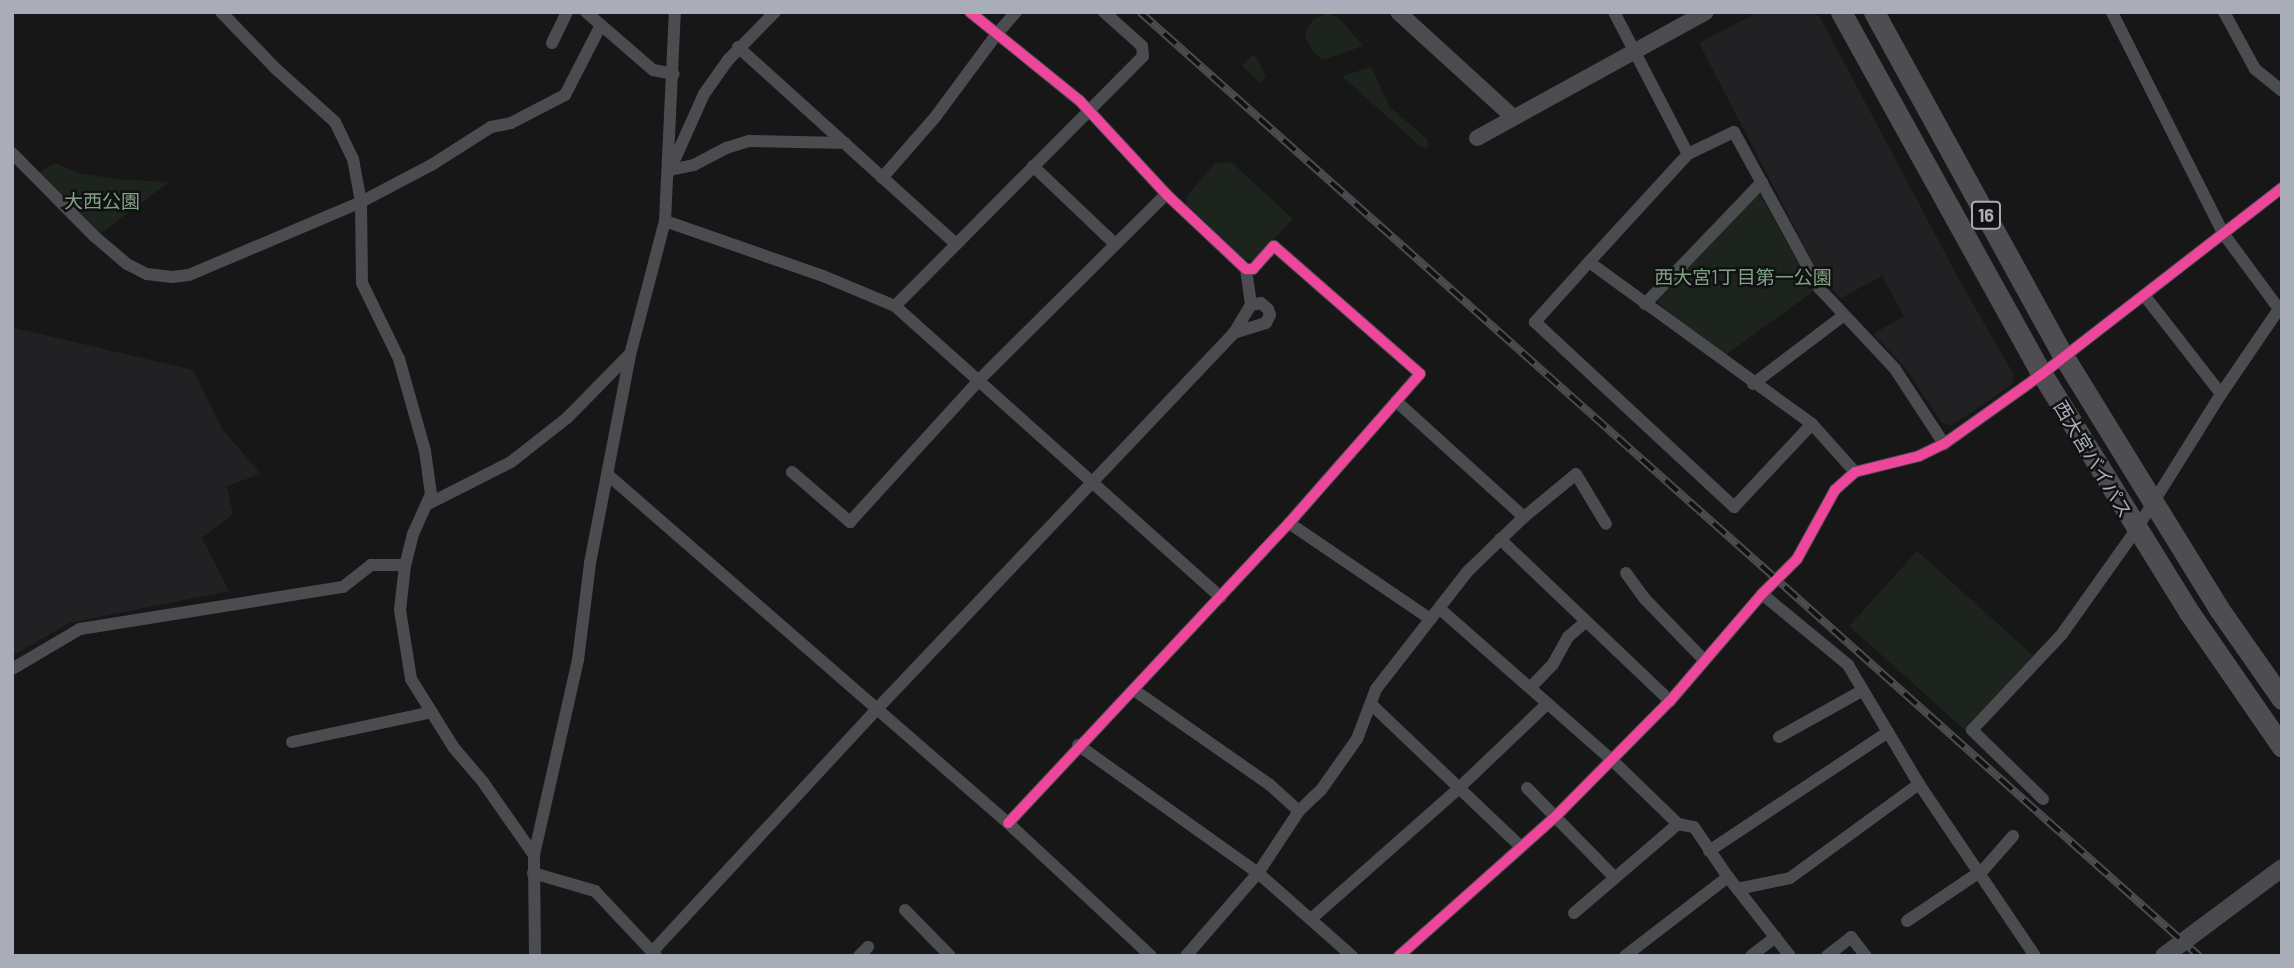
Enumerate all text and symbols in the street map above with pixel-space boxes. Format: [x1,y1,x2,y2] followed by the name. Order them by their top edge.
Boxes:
[64,190,140,212] park label: 大西公園
[1970,200,2002,230] road number: 16
[1654,266,1832,288] park label: 西大宮1丁目第一公園
[2049,396,2137,522] street label: 西大宮バイパス

